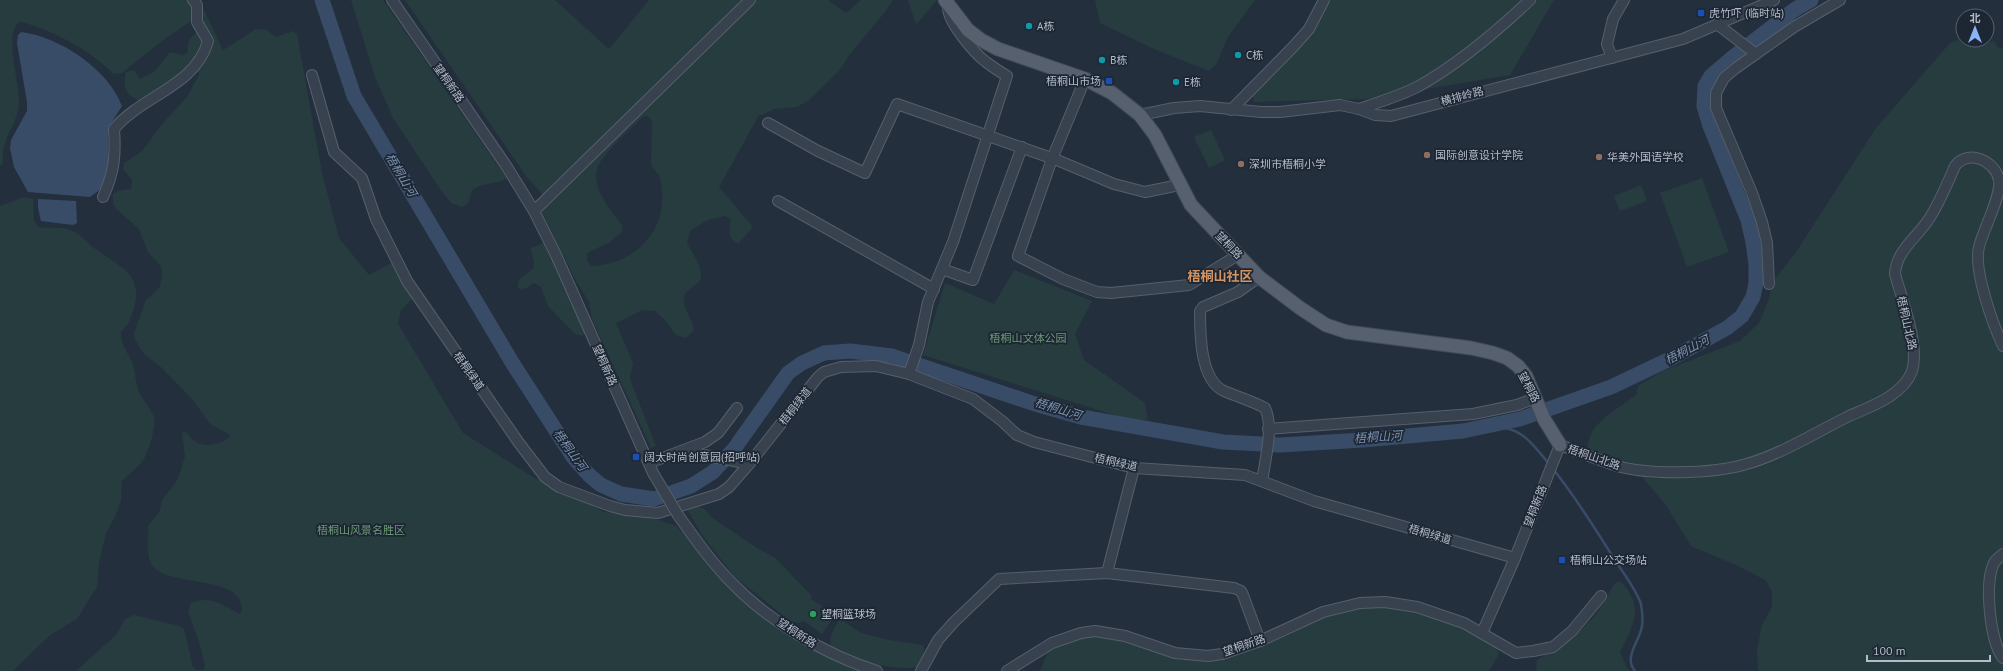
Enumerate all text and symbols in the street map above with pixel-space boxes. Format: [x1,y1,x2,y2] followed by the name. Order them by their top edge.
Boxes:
[1709,6,1784,20] place label: 虎竹吓 (临时站)
[1696,8,1706,18] marker: 虎竹吓 (临时站)
[1955,8,1995,48] north arrow
[1970,11,1981,25] text: 北
[1037,19,1054,33] place label: A栋
[1024,21,1034,31] marker: A栋
[1246,48,1263,62] place label: C栋
[1233,50,1243,60] marker: C栋
[1110,53,1127,67] place label: B栋
[1097,55,1107,65] marker: B栋
[431,61,467,105] street label: 望桐新路
[1046,74,1101,88] place label: 梧桐山市场
[1184,75,1201,89] place label: E栋
[1104,76,1114,86] marker: 梧桐山市场
[1171,77,1181,87] marker: E栋
[1439,84,1485,108] street label: 横排岭路
[1435,148,1523,162] place label: 国际创意设计学院
[383,150,421,201] water label: 梧桐山河
[1422,150,1432,160] marker: 国际创意设计学院
[1607,150,1684,164] place label: 华美外国语学校
[1594,152,1604,162] marker: 华美外国语学校
[1249,157,1326,171] place label: 深圳市梧桐小学
[1236,159,1246,169] marker: 深圳市梧桐小学
[1213,228,1245,262] street label: 望桐路
[1187,268,1253,285] district label: 梧桐山社区
[1894,295,1920,351] street label: 梧桐山北路
[990,331,1067,345] park label: 梧桐山文体公园
[1662,331,1713,367] water label: 梧桐山河
[590,342,620,388] street label: 望桐新路
[451,349,487,393] street label: 梧桐绿道
[1515,369,1543,405] street label: 望桐路
[776,384,814,428] street label: 梧桐绿道
[1033,394,1085,423] water label: 梧桐山河
[550,426,592,475] water label: 梧桐山河
[1353,427,1404,446] water label: 梧桐山河
[1566,441,1622,473] street label: 梧桐山北路
[644,450,760,464] place label: 阔太时尚创意园(招呼站)
[1093,450,1139,474] street label: 梧桐绿道
[631,452,641,462] marker: 阔太时尚创意园(招呼站)
[1521,483,1549,529] street label: 望桐新路
[1407,521,1453,547] street label: 梧桐绿道
[317,523,405,537] park label: 梧桐山风景名胜区
[1570,553,1647,567] place label: 梧桐山公交场站
[1557,555,1567,565] marker: 梧桐山公交场站
[821,607,876,621] place label: 望桐篮球场
[808,609,818,619] marker: 望桐篮球场
[775,615,819,651] street label: 望桐新路
[1221,631,1267,659] street label: 望桐新路
[1867,637,1990,663] scale bar
[1873,643,1906,658] text: 100 m

